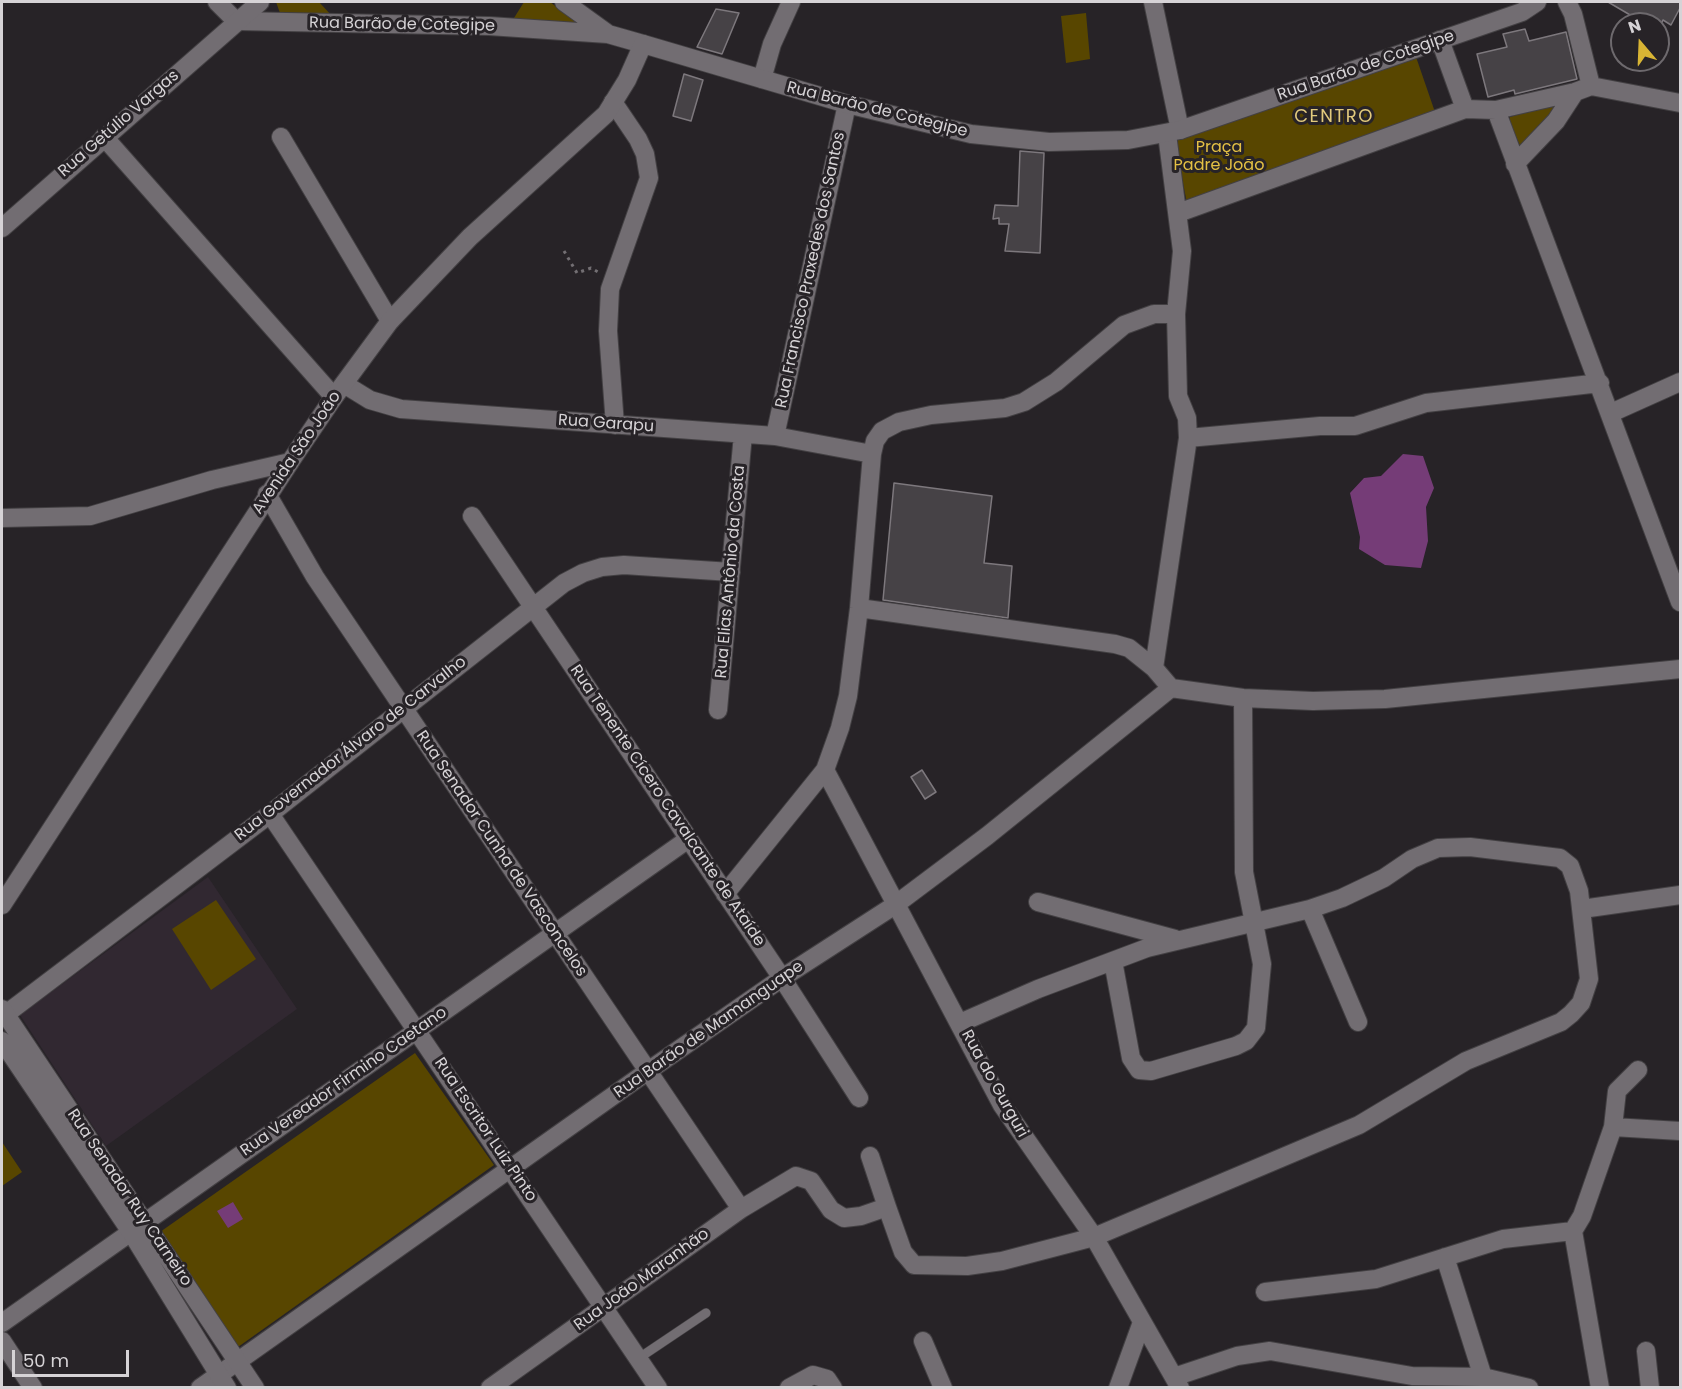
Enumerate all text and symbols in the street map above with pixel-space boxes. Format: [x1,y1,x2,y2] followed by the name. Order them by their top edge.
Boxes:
[1610,12,1670,72] north arrow
[309,14,495,36] street label: Rua Barão de Cotegipe
[1625,14,1644,39] text: N
[1275,27,1457,105] street label: Rua Barão de Cotegipe
[55,66,183,182] street label: Rua Getúlio Vargas
[785,78,969,142] street label: Rua Barão de Cotegipe
[1294,106,1374,128] district label: CENTRO
[772,130,850,410] street label: Rua Francisco Praxedes dos Santos
[1174,138,1264,176] park label: Praça Padre João
[249,388,345,518] street label: Avenida São João
[557,411,655,437] street label: Rua Garapu
[712,465,750,679] street label: Rua Elias Antônio da Costa
[231,653,471,845] street label: Rua Governador Álvaro de Carvalho
[565,662,769,950] street label: Rua Tenente Cícero Cavalcante de Ataíde
[411,727,591,981] street label: Rua Senador Cunha de Vasconcelos
[611,957,807,1103] street label: Rua Barão de Mamanguape
[237,1003,451,1161] street label: Rua Vereador Firmino Caetano
[957,1027,1031,1141] street label: Rua do Gurguri
[430,1054,540,1206] street label: Rua Escritor Luiz Pinto
[62,1106,196,1290] street label: Rua Senador Ruy Carneiro
[571,1225,713,1335] street label: Rua João Maranhão
[15,1338,132,1376] scale bar
[23,1348,69,1373] text: 50 m

